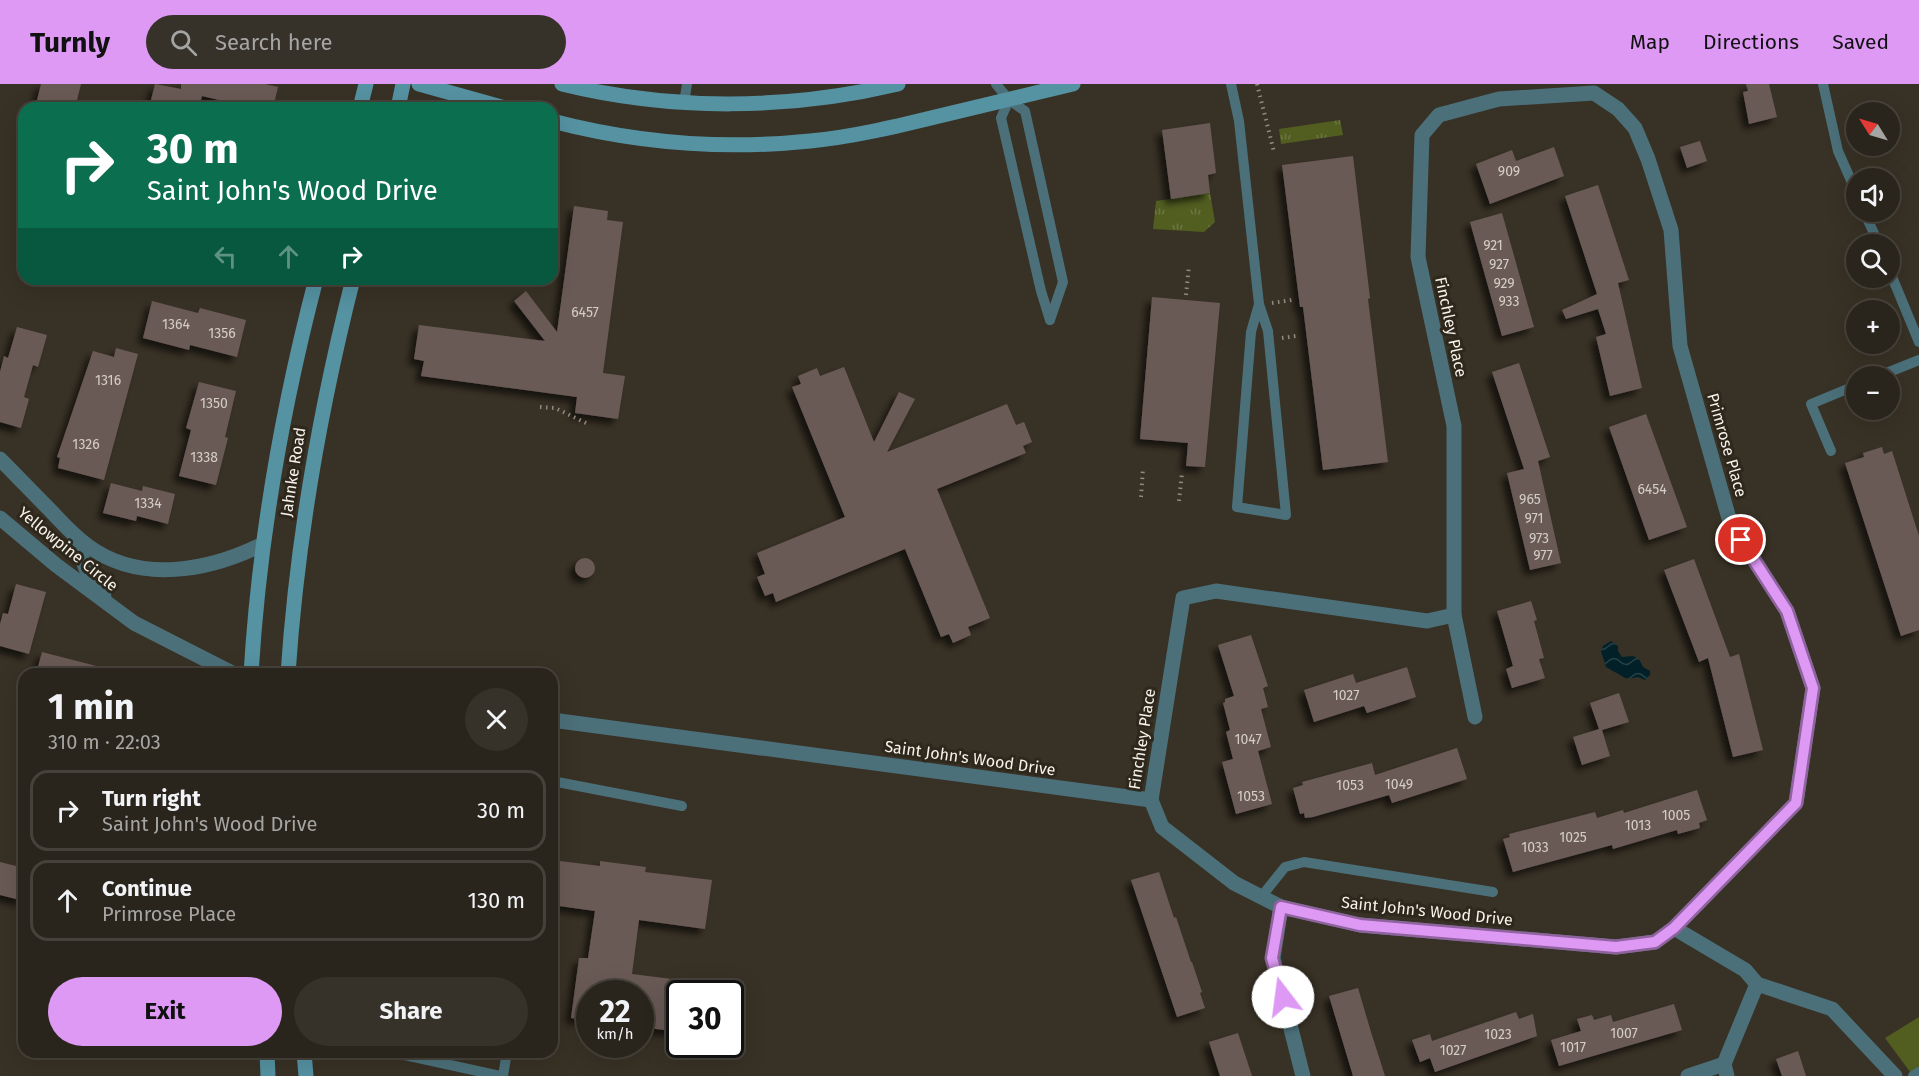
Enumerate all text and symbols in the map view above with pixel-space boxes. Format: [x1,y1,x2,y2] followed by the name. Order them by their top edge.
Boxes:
[146,15,566,69] search box
[30,26,110,59] text: Turnly
[167,26,200,59] icon: search
[215,29,332,56] text: Search here
[1630,29,1670,55] text: Map
[1703,29,1799,55] text: Directions
[1832,29,1889,55] text: Saved
[1846,102,1900,156] north arrow
[1846,102,1900,420] map controls
[147,124,239,174] text: 30 m
[48,126,126,204] icon: right
[1498,163,1520,180] house number: 909
[1846,168,1900,222] button: sound
[147,175,438,207] text: Saint John's Wood Drive
[1846,234,1900,288] button: search
[1483,237,1503,254] house number: 921
[209,240,242,273] icon: left
[272,240,305,273] icon: ahead
[335,240,368,273] icon: right
[1489,256,1509,273] house number: 927
[1431,275,1471,379] street label: Finchley Place
[1493,275,1515,292] house number: 929
[1498,293,1520,310] house number: 933
[1846,300,1900,354] button: +
[571,304,599,321] house number: 6457
[162,316,191,333] house number: 1364
[208,325,236,342] house number: 1356
[1846,366,1900,420] button: −
[95,372,121,389] house number: 1316
[1703,391,1751,499] street label: Primrose Place
[200,395,228,412] house number: 1350
[277,426,309,518] street label: Jahnke Road
[72,436,100,453] house number: 1326
[190,449,218,466] house number: 1338
[1637,481,1667,498] house number: 6454
[1519,491,1541,508] house number: 965
[134,495,162,512] house number: 1334
[14,503,122,595] street label: Yellowpine Circle
[1524,510,1544,527] house number: 971
[1715,514,1766,565] pin
[1724,523,1757,556] icon: arrive
[1529,530,1549,547] house number: 973
[1533,547,1553,564] house number: 977
[48,685,135,729] text: 1 min
[1125,687,1159,791] street label: Finchley Place
[1333,687,1359,704] house number: 1027
[465,688,528,751] button: close
[48,730,161,754] text: 310 m · 22:03
[1234,731,1262,748] house number: 1047
[883,737,1057,779] street label: Saint John's Wood Drive
[1385,776,1413,793] house number: 1049
[1336,777,1364,794] house number: 1053
[102,785,201,812] text: Turn right
[1237,788,1265,805] house number: 1053
[51,794,84,827] icon: right
[477,797,525,824] text: 30 m
[1662,807,1690,824] house number: 1005
[102,812,317,836] text: Saint John's Wood Drive
[1625,817,1651,834] house number: 1013
[1559,829,1587,846] house number: 1025
[1521,839,1549,856] house number: 1033
[102,875,192,902] text: Continue
[51,884,84,917] icon: ahead
[468,887,525,914] text: 130 m
[1340,893,1514,929] street label: Saint John's Wood Drive
[102,902,236,926] text: Primrose Place
[1251,965,1315,1029] position arrow
[48,977,282,1046] button: Exit
[294,977,528,1046] button: Share
[666,980,744,1058] speed limit sign: 30
[599,994,631,1030] text: 22
[596,1025,634,1043] text: km/h
[1610,1025,1638,1042] house number: 1007
[1484,1026,1512,1043] house number: 1023
[1560,1039,1586,1056] house number: 1017
[1440,1042,1466,1059] house number: 1027

